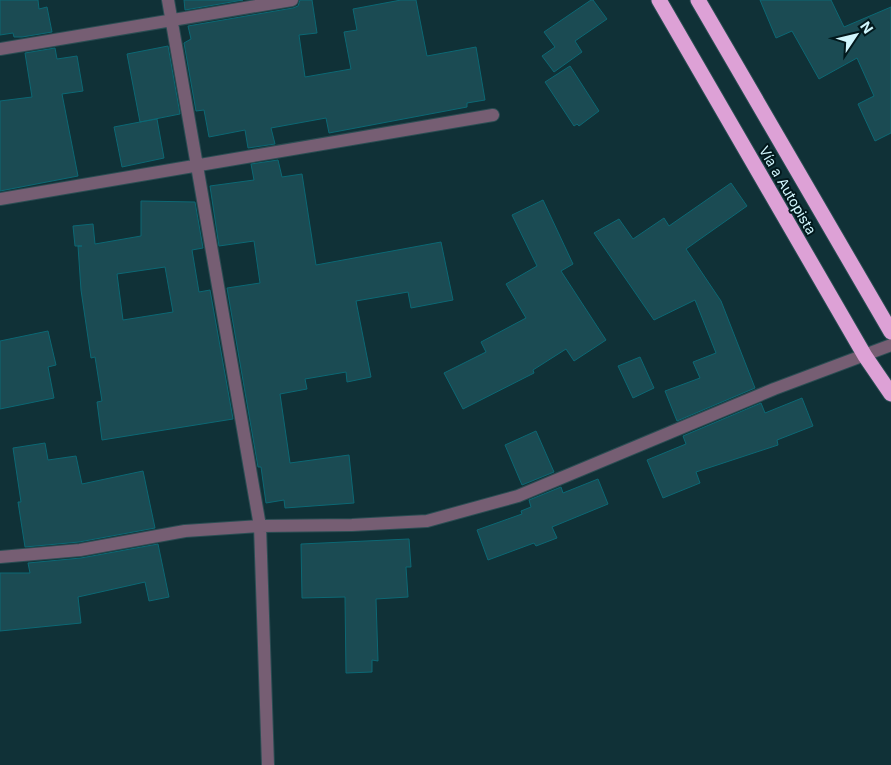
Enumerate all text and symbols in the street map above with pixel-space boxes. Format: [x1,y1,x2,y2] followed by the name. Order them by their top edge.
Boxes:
[831,10,881,60] north arrow
[857,18,877,37] text: N
[756,143,820,237] street label: Vía a Autopista

